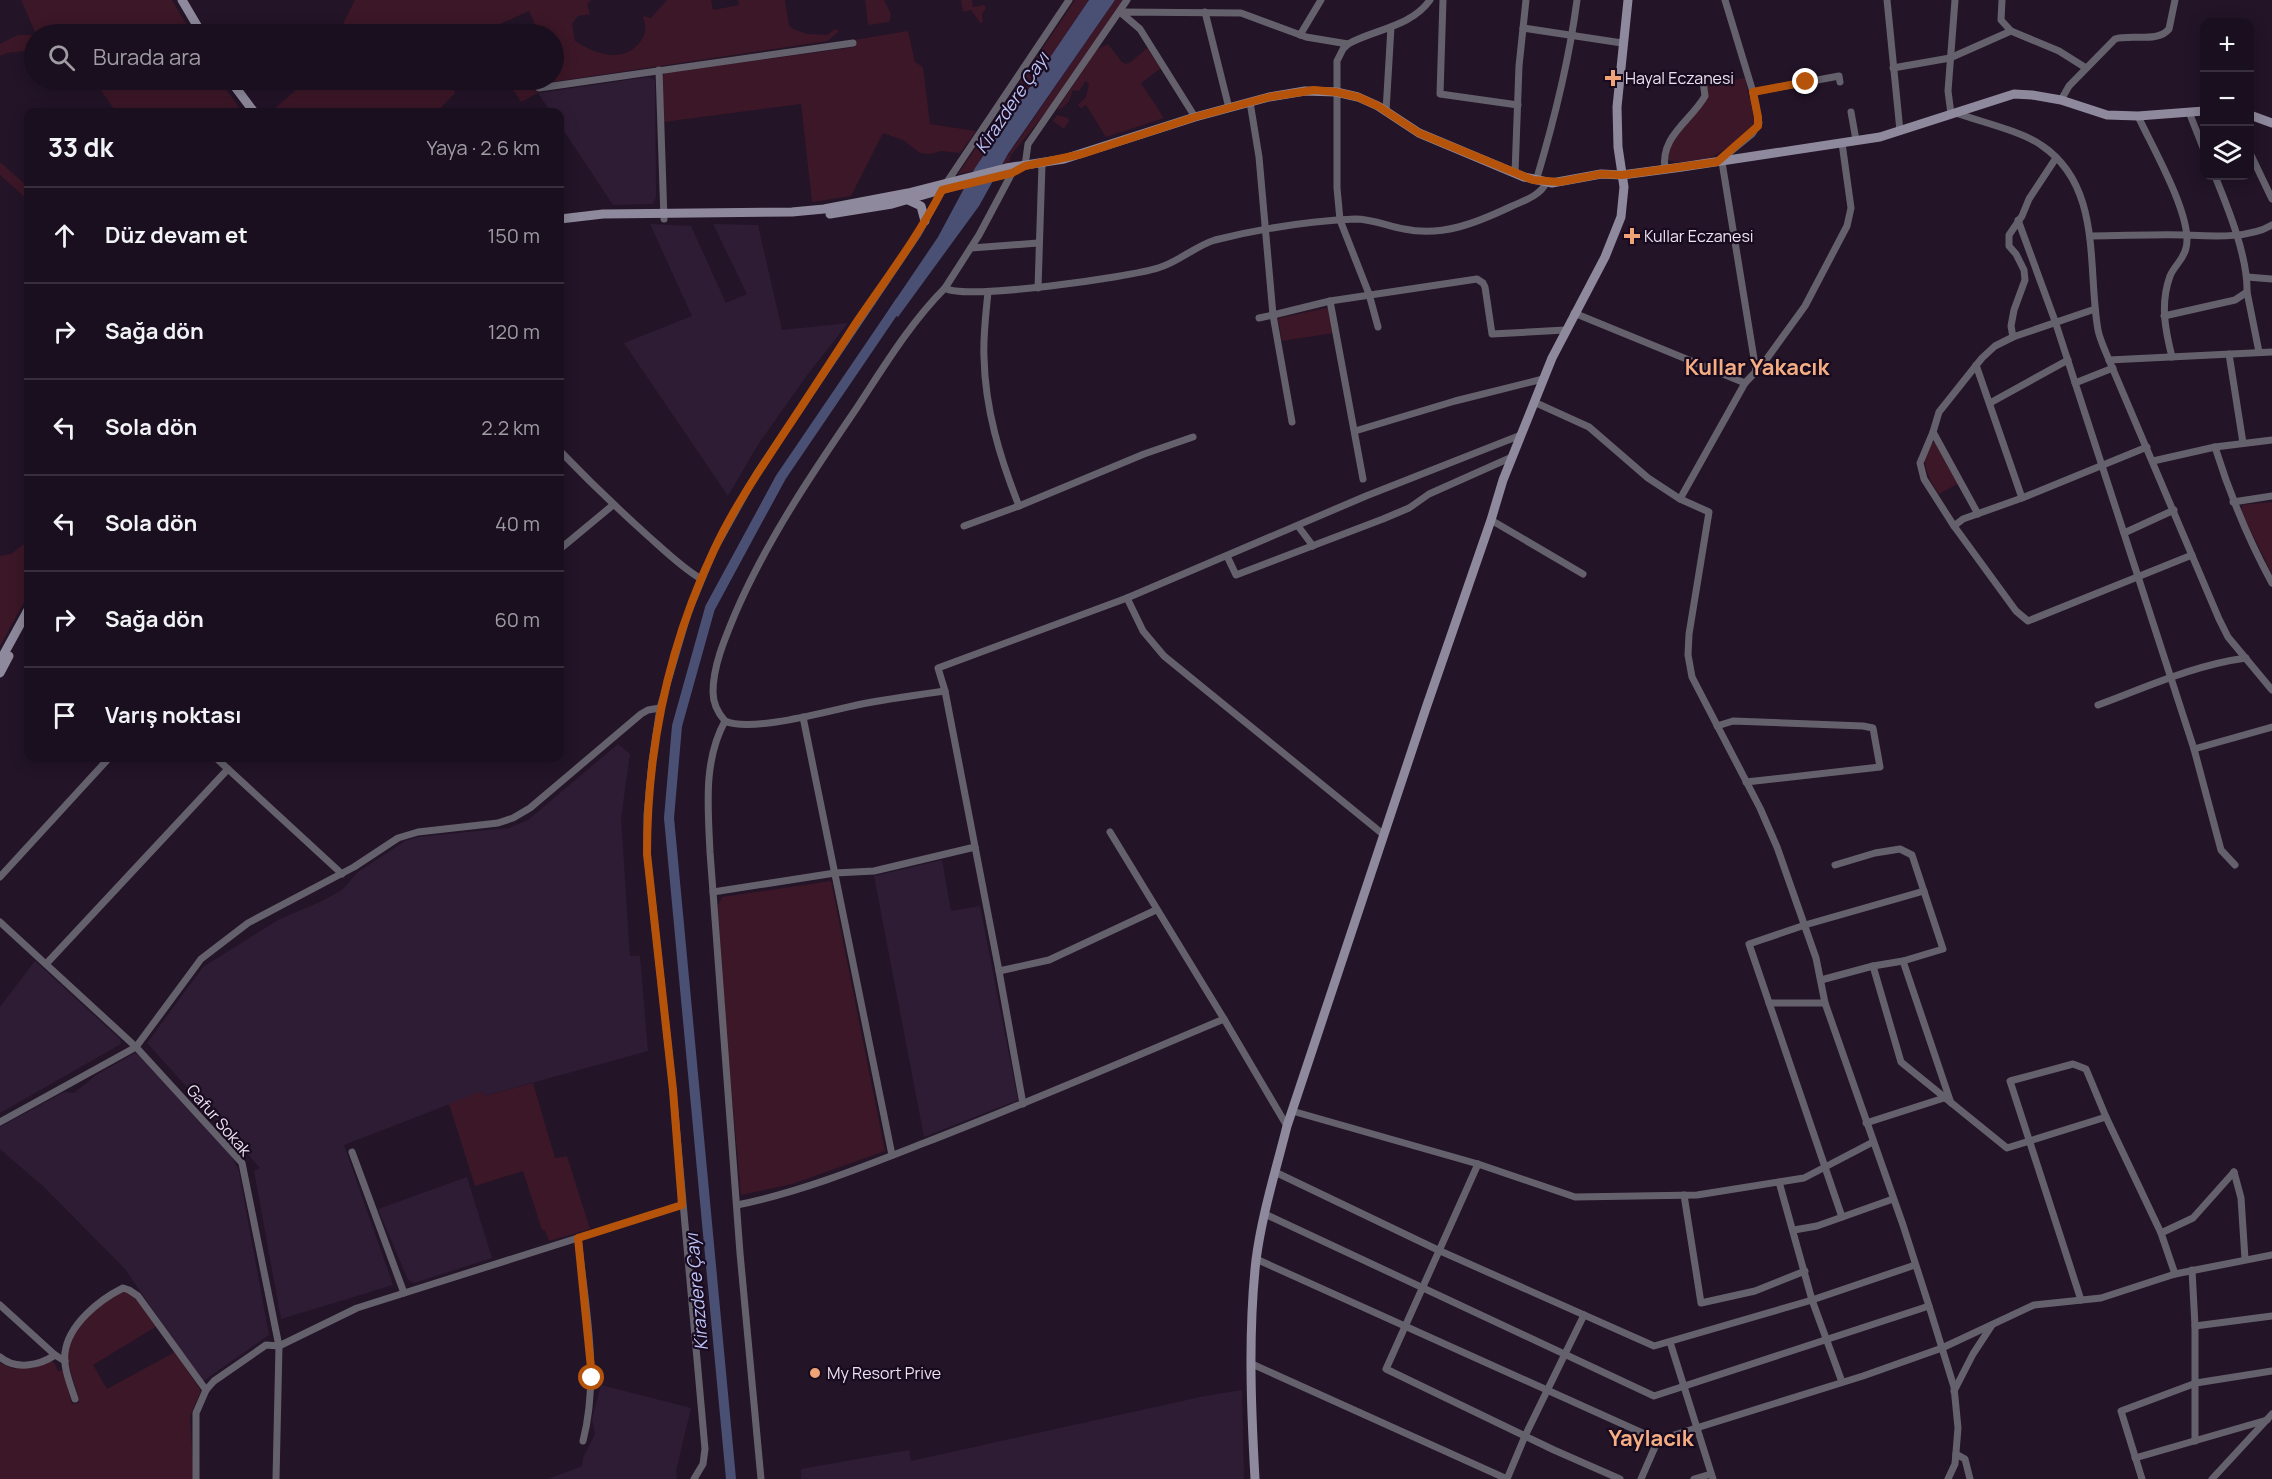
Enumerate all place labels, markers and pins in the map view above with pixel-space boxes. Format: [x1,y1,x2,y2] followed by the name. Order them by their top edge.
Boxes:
[1625,67,1734,89] place label: Hayal Eczanesi
[1606,71,1620,85] marker: Hayal Eczanesi
[1644,225,1754,247] place label: Kullar Eczanesi
[1625,229,1639,243] marker: Kullar Eczanesi
[827,1362,941,1384] place label: My Resort Prive
[808,1366,822,1380] marker: My Resort Prive

